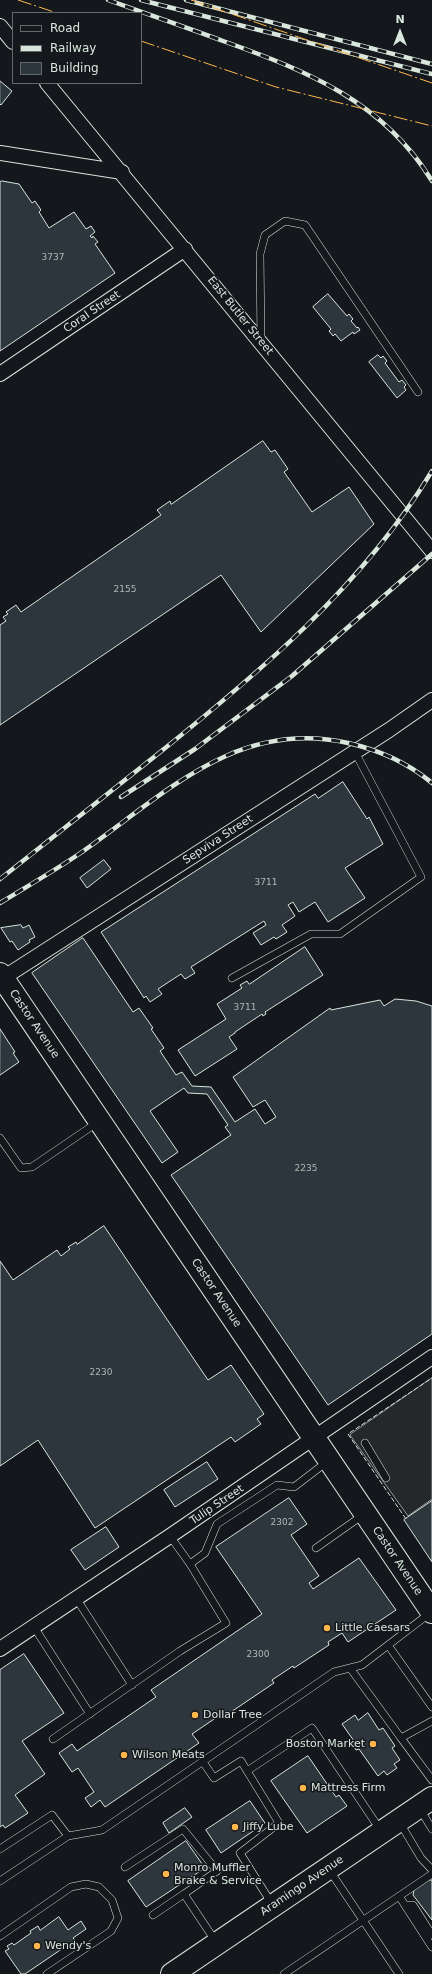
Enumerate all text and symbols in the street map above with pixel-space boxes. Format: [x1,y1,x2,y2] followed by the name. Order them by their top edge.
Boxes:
[12,12,142,84] legend
[380,12,420,52] north arrow
[395,13,405,26] text: N
[50,21,80,35] text: Road
[50,41,96,55] text: Railway
[50,61,99,75] text: Building
[42,253,64,263] house number: 3737
[204,274,276,358] street label: East Butler Street
[61,288,123,336] street label: Coral Street
[114,585,136,595] house number: 2155
[181,813,255,867] street label: Sepviva Street
[255,878,277,888] house number: 3711
[6,987,62,1061] street label: Castor Avenue
[234,1003,256,1013] house number: 3711
[295,1164,317,1174] house number: 2235
[188,1256,244,1330] street label: Castor Avenue
[90,1368,112,1378] house number: 2230
[188,1482,246,1528] street label: Tulip Street
[271,1518,293,1528] house number: 2302
[369,1524,425,1598] street label: Castor Avenue
[335,1621,410,1635] place label: Little Caesars
[322,1623,332,1633] marker: Little Caesars
[247,1650,269,1660] house number: 2300
[203,1708,262,1722] place label: Dollar Tree
[190,1710,200,1720] marker: Dollar Tree
[286,1737,365,1751] place label: Boston Market
[368,1739,378,1749] marker: Boston Market
[132,1748,205,1762] place label: Wilson Meats
[119,1750,129,1760] marker: Wilson Meats
[311,1781,385,1795] place label: Mattress Firm
[298,1783,308,1793] marker: Mattress Firm
[243,1820,294,1834] place label: Jiffy Lube
[230,1822,240,1832] marker: Jiffy Lube
[258,1853,346,1919] street label: Aramingo Avenue
[174,1861,262,1887] place label: Monro Muffler Brake & Service
[161,1869,171,1879] marker: Monro Muffler Brake & Service
[45,1939,91,1953] place label: Wendy's
[32,1941,42,1951] marker: Wendy's

